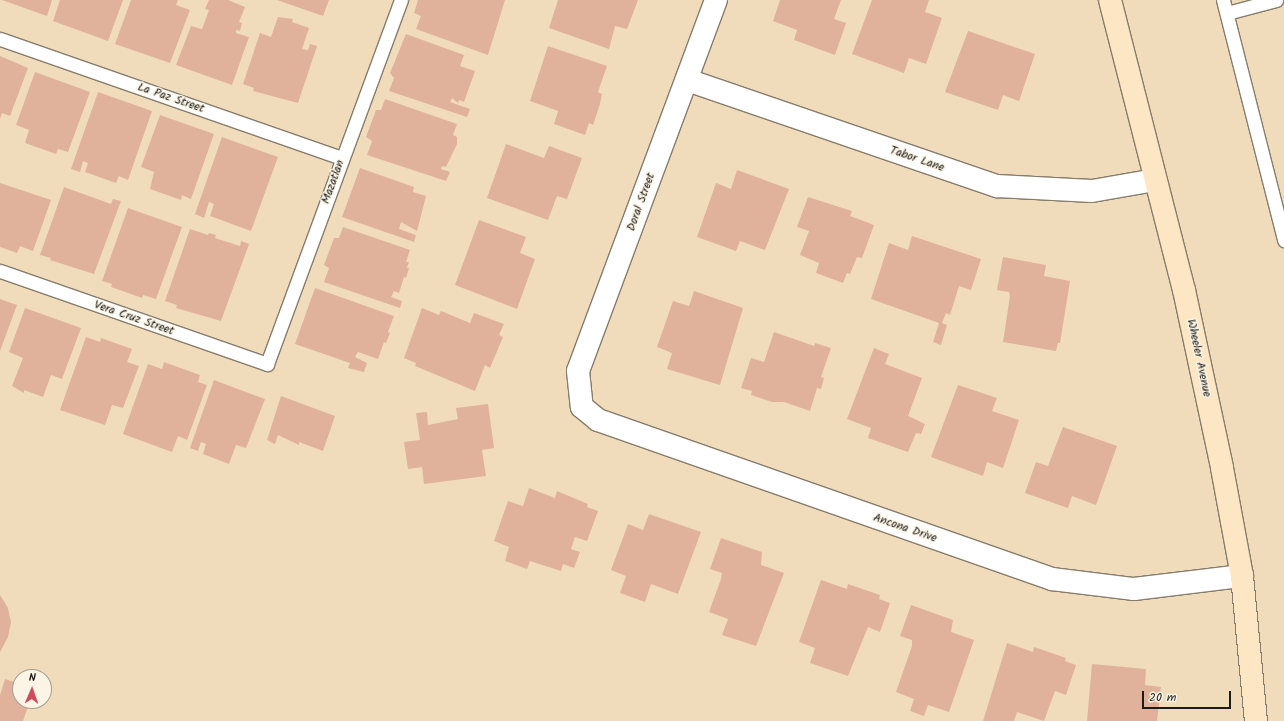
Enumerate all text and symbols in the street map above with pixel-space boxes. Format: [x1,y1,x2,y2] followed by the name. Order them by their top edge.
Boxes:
[136,80,206,116] street label: La Paz Street
[888,143,946,175] street label: Tabor Lane
[318,158,348,206] street label: Mazatlan
[624,171,658,233] street label: Doral Street
[92,298,176,338] street label: Vera Cruz Street
[1184,318,1214,398] street label: Wheeler Avenue
[871,510,939,546] street label: Ancona Drive
[12,669,52,709] north arrow
[29,669,36,687] text: N
[1144,683,1233,709] scale bar
[1149,688,1176,707] text: 20 m

